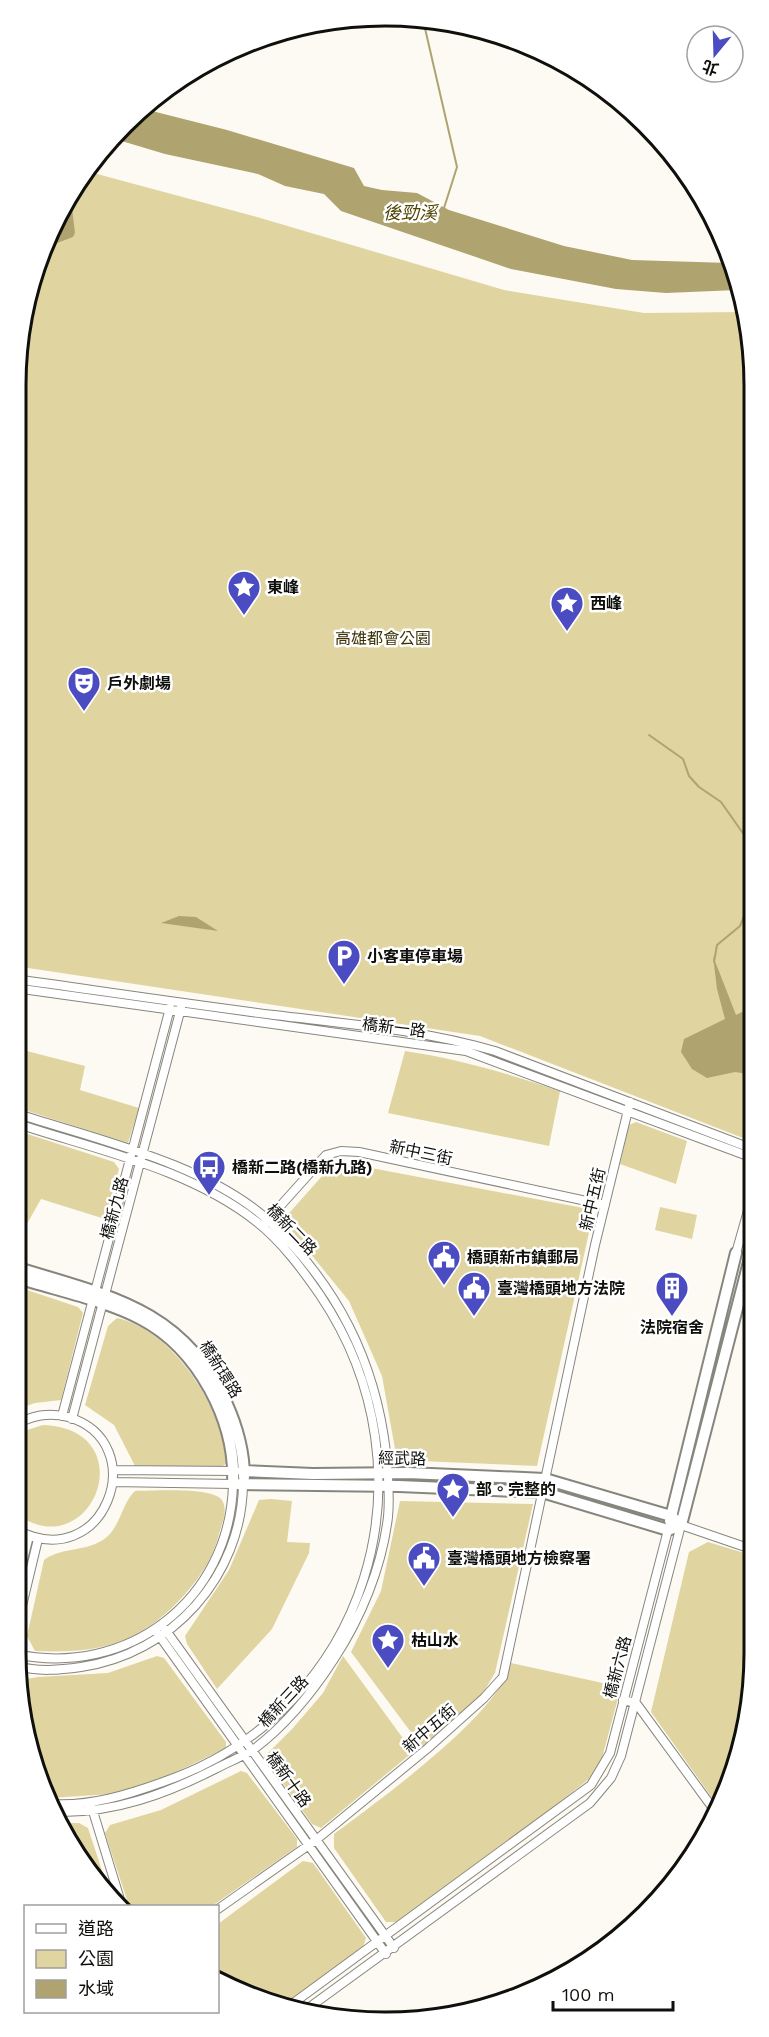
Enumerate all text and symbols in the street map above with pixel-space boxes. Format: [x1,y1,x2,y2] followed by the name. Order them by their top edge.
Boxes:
[685,24,745,84] north arrow
[700,56,721,79] text: 北
[383,202,440,223] water label: 後勁溪
[226,569,262,616] place icon: 東峰
[267,578,299,597] place label: 東峰
[549,585,585,632] place icon: 西峰
[590,594,622,613] place label: 西峰
[335,629,431,648] park label: 高雄都會公園
[66,665,102,712] theatre icon: 戶外劇場
[107,674,171,693] place label: 戶外劇場
[326,938,362,985] parking icon: 小客車停車場
[367,947,463,966] place label: 小客車停車場
[361,1014,427,1041] street label: 橋新一路
[388,1137,454,1168] street label: 新中三街
[191,1149,227,1196] bus stop icon: 橋新二路(橋新九路)
[232,1158,373,1177] place label: 橋新二路(橋新九路)
[576,1166,609,1232] street label: 新中五街
[97,1175,132,1242] street label: 橋新九路
[263,1200,321,1259] street label: 橋新二路
[426,1239,462,1286] public building icon: 橋頭新市鎮郵局
[467,1248,579,1267] place label: 橋頭新市鎮郵局
[456,1270,492,1317] public building icon: 臺灣橋頭地方法院
[654,1270,690,1317] building icon: 法院宿舍
[497,1279,625,1298] place label: 臺灣橋頭地方法院
[640,1318,704,1337] place label: 法院宿舍
[196,1337,246,1401] street label: 橋新環路
[378,1449,426,1468] street label: 經武路
[435,1471,471,1518] place icon: 部。完整的
[476,1480,556,1499] place label: 部。完整的
[406,1540,442,1587] public building icon: 臺灣橋頭地方檢察署
[447,1549,591,1568] place label: 臺灣橋頭地方檢察署
[370,1622,406,1669] place icon: 枯山水
[411,1631,459,1650] place label: 枯山水
[600,1634,635,1701] street label: 橋新六路
[255,1671,312,1731] street label: 橋新三路
[399,1700,460,1757] street label: 新中五街
[262,1748,315,1811] street label: 橋新十路
[24,1905,219,2013] legend
[78,1918,114,1939] text: 道路
[78,1948,114,1969] text: 公園
[553,1974,673,2012] scale bar
[78,1978,114,1999] text: 水域
[562,1984,615,2005] text: 100 m

